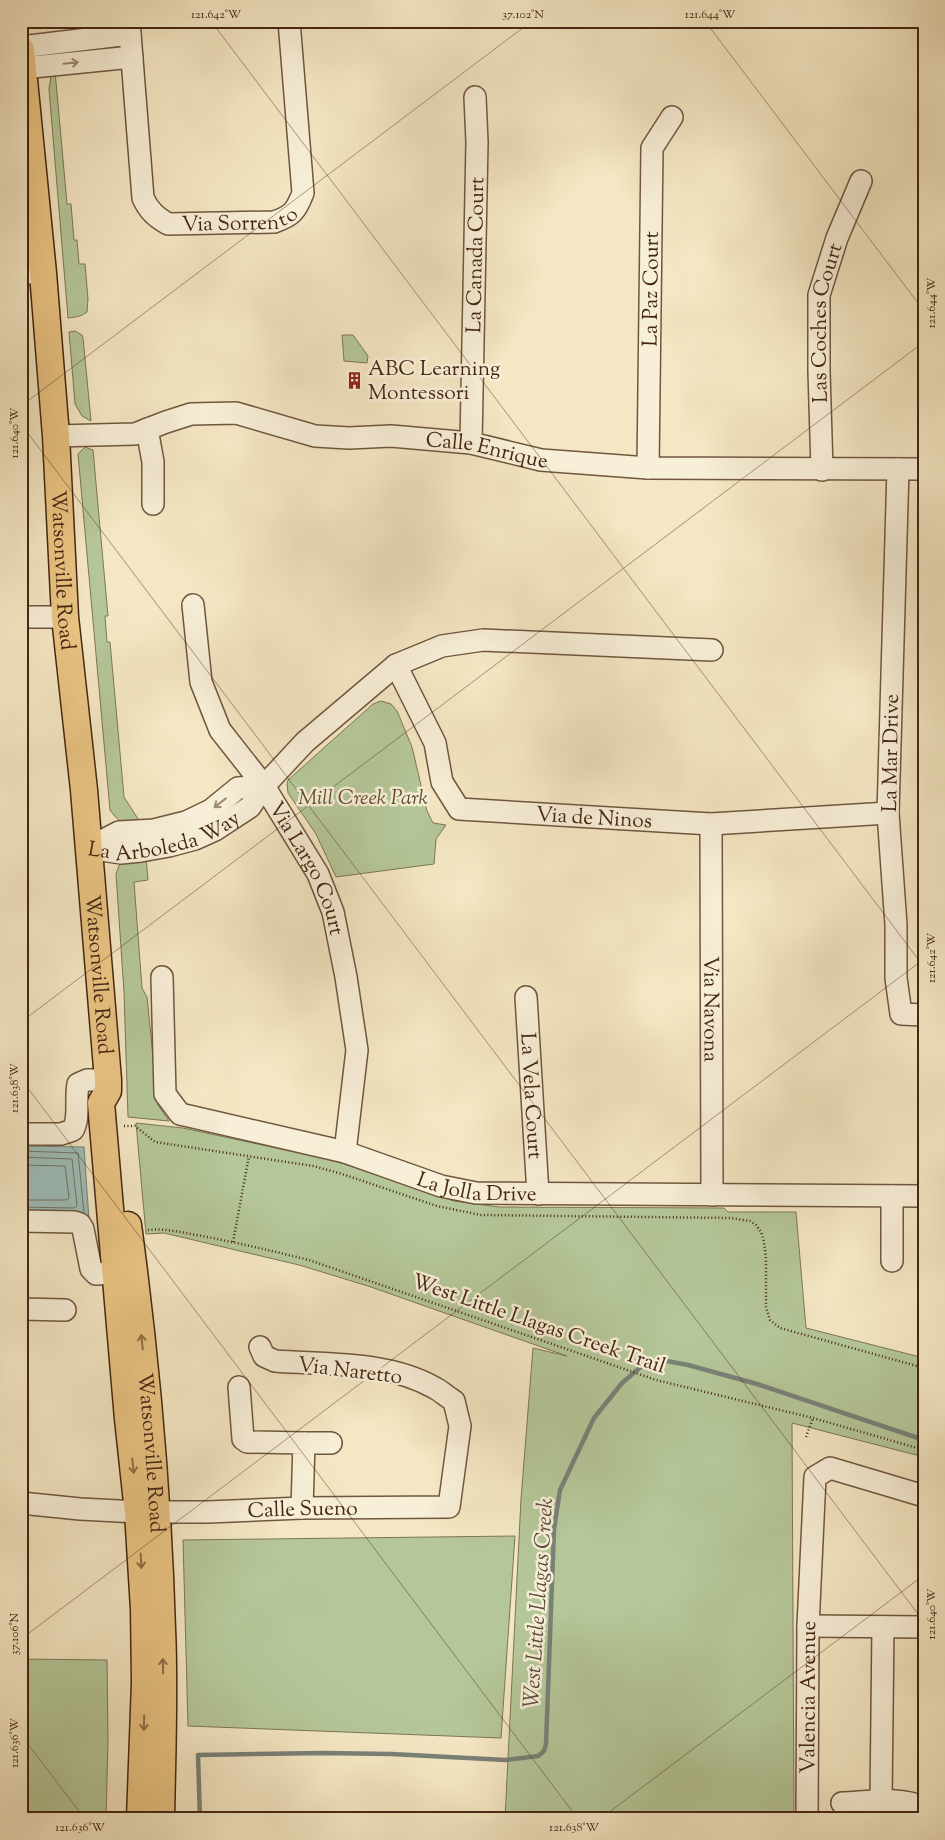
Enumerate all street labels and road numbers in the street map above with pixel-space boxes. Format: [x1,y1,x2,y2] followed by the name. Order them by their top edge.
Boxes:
[460,177,493,333] street label: La Canada Court
[181,200,305,241] street label: Via Sorrento
[637,231,668,347] street label: La Paz Court
[806,240,851,403] street label: Las Coches Court
[424,426,549,477] street label: Calle Enrique
[42,490,82,652] street label: Watsonville Road
[876,694,908,812] street label: La Mar Drive
[260,796,350,938] street label: Via Largo Court
[535,801,653,837] street label: Via de Ninos
[86,804,247,871] street label: La Arboleda Way
[76,894,119,1056] street label: Watsonville Road
[694,956,725,1062] street label: Via Navona
[511,1032,549,1160] street label: La Vela Court
[412,1166,537,1210] street label: La Jolla Drive
[407,1267,669,1383] street label: West Little Llagas Creek Trail
[296,1351,404,1393] street label: Via Naretto
[128,1372,171,1534] street label: Watsonville Road
[247,1495,358,1527] street label: Calle Sueno
[794,1620,825,1774] street label: Valencia Avenue

